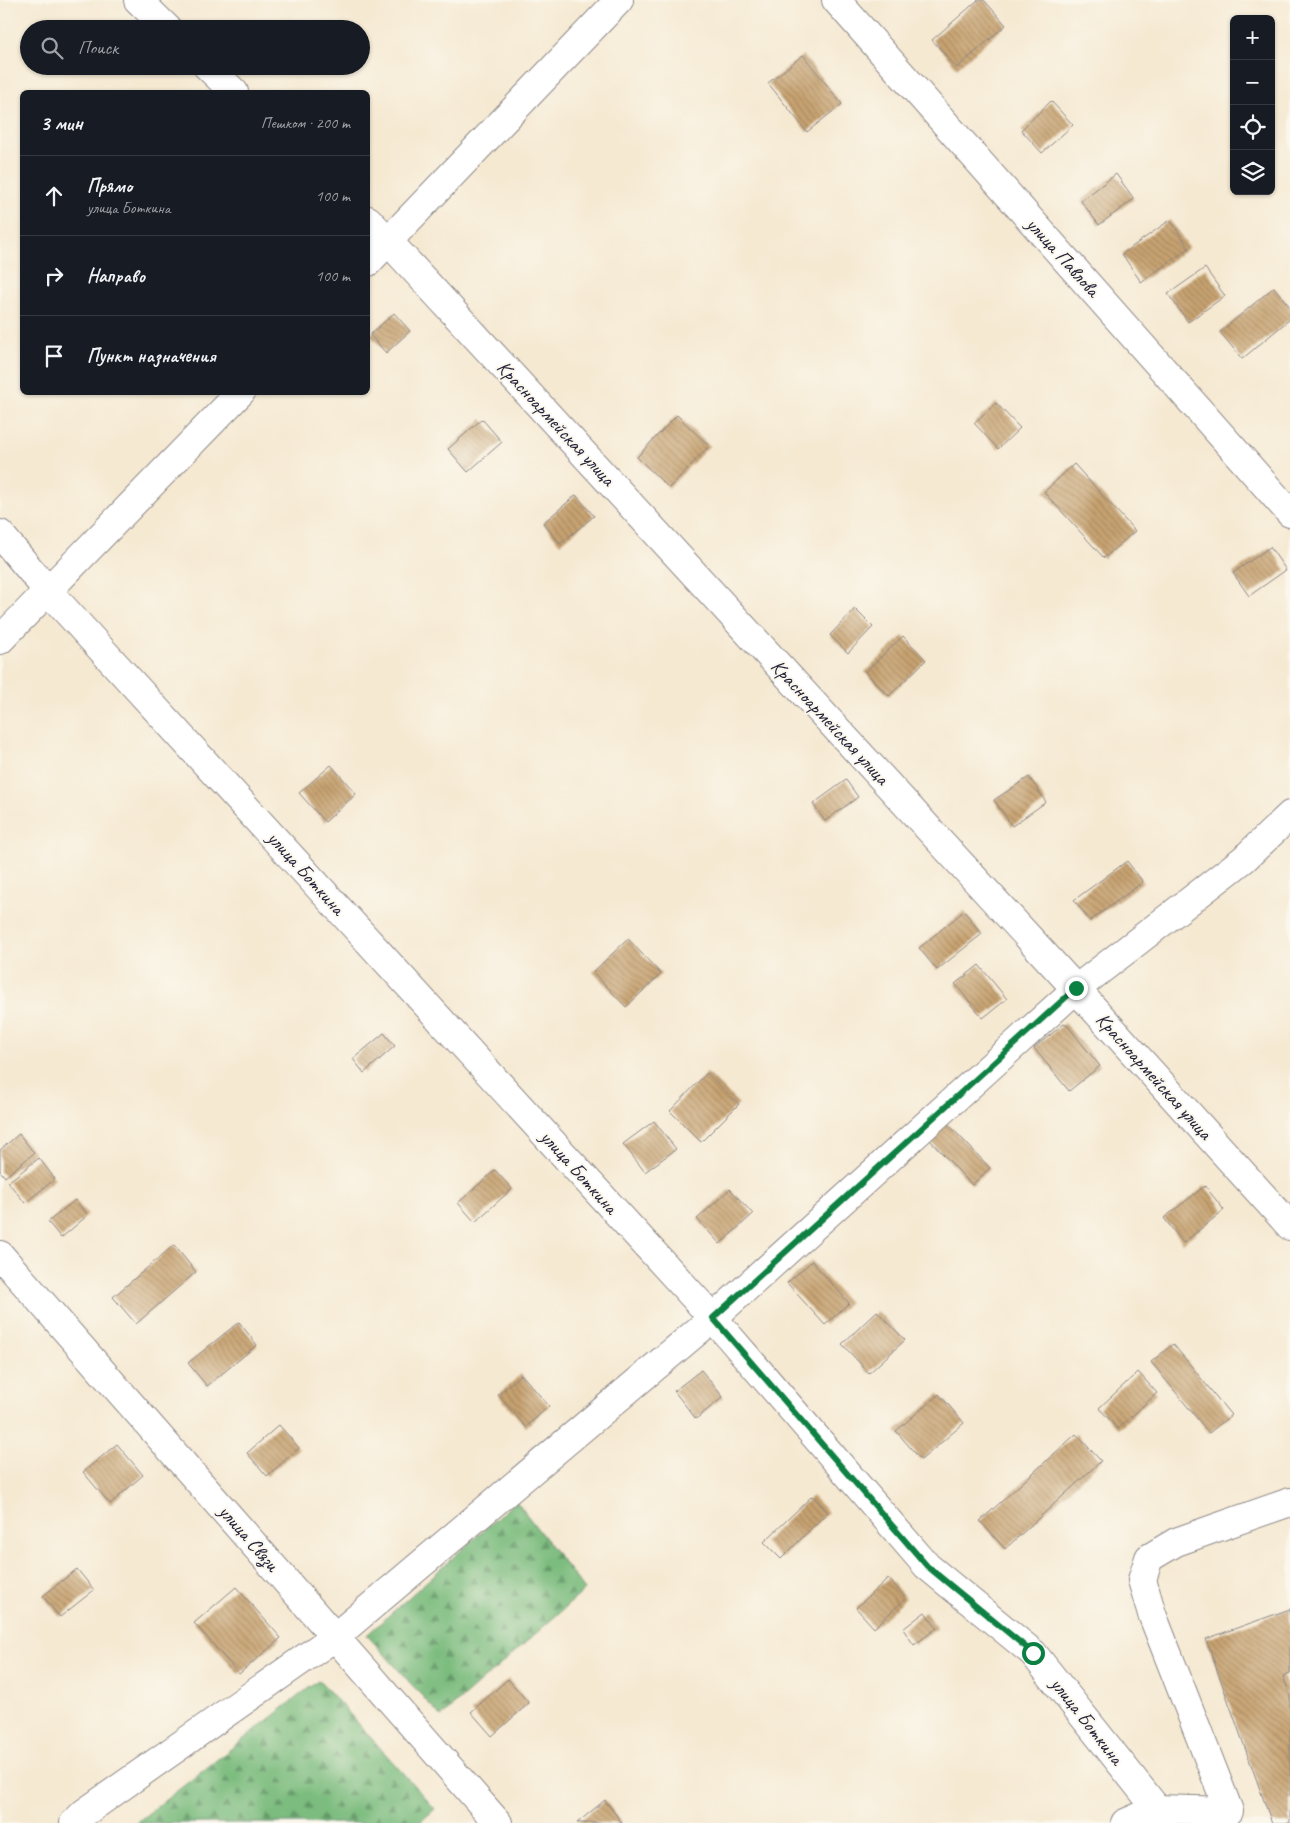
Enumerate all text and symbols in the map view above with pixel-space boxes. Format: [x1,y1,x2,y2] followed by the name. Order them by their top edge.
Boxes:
[1230,15,1275,195] map controls
[1230,15,1275,60] button: +
[20,20,370,75] search box
[38,34,66,62] icon: search
[78,36,118,60] text: Поиск
[1230,60,1275,105] button: −
[1230,105,1275,150] button: locate
[40,110,83,136] text: 3 мин
[261,113,350,133] text: Пешком · 200 m
[1230,150,1275,195] button: layers
[87,174,132,198] text: Прямо
[40,182,68,210] icon: ahead
[316,186,350,206] text: 100 m
[87,198,170,218] text: улица Боткина
[1020,211,1106,303] street label: улица Павлова
[40,262,68,290] icon: right
[87,264,145,288] text: Направо
[316,266,350,286] text: 100 m
[40,342,68,370] icon: arrive
[87,344,216,368] text: Пункт назначения
[492,355,622,492] street label: Красноармейская улица
[766,654,896,791] street label: Красноармейская улица
[261,825,351,921] street label: улица Боткина
[1065,977,1088,1000] route end
[1090,1007,1219,1146] street label: Красноармейская улица
[534,1124,624,1220] street label: улица Боткина
[212,1499,285,1578] street label: улица Связи
[1022,1642,1045,1665] route start
[1044,1671,1130,1771] street label: улица Боткина

